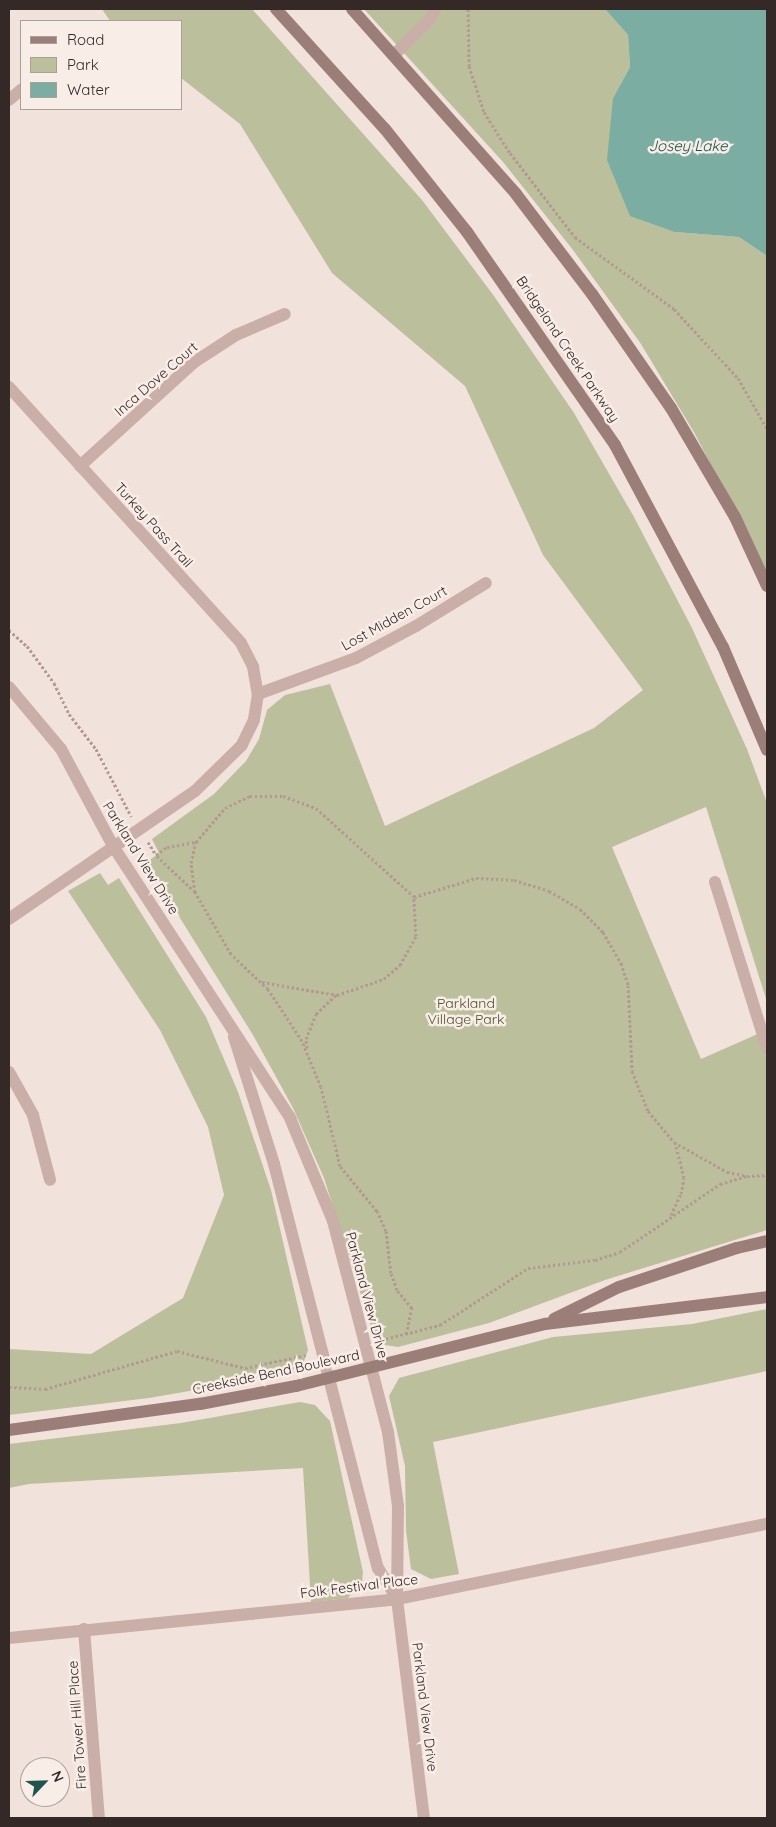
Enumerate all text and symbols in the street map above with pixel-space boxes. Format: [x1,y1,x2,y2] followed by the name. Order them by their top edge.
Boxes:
[20,20,182,110] legend
[67,30,104,49] text: Road
[67,55,99,74] text: Park
[67,80,110,99] text: Water
[649,137,727,155] water label: Josey Lake
[513,273,623,425] street label: Bridgeland Creek Parkway
[111,338,201,420] street label: Inca Dove Court
[112,479,196,571] street label: Turkey Pass Trail
[338,582,450,654] street label: Lost Midden Court
[99,798,183,918] street label: Parkland View Drive
[427,995,505,1028] park label: Parkland Village Park
[342,1230,392,1360] street label: Parkland View Drive
[191,1346,361,1398] street label: Creekside Bend Boulevard
[299,1570,419,1602] street label: Folk Festival Place
[409,1641,441,1773] street label: Parkland View Drive
[64,1660,90,1790] street label: Fire Tower Hill Place
[20,1757,70,1807] north arrow
[47,1768,68,1785] text: N

